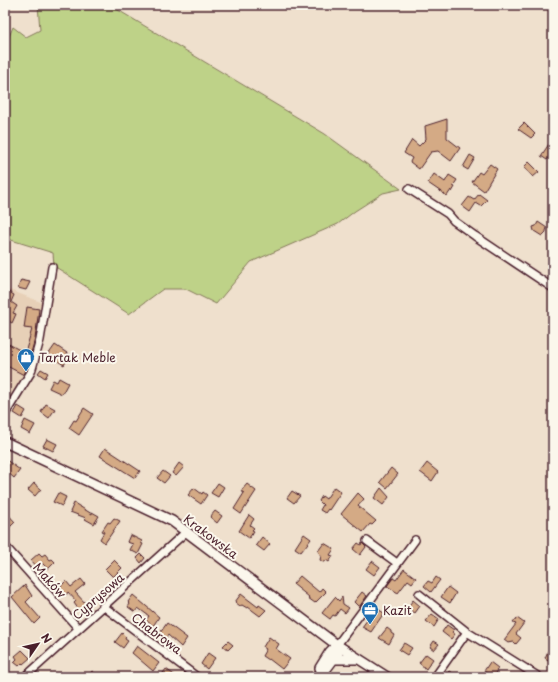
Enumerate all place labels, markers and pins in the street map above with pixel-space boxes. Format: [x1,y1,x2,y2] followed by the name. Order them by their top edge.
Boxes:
[16,347,36,372] shop icon: Tartak Meble
[39,348,116,366] place label: Tartak Meble
[360,600,380,625] office icon: Kazit
[383,601,412,619] place label: Kazit

